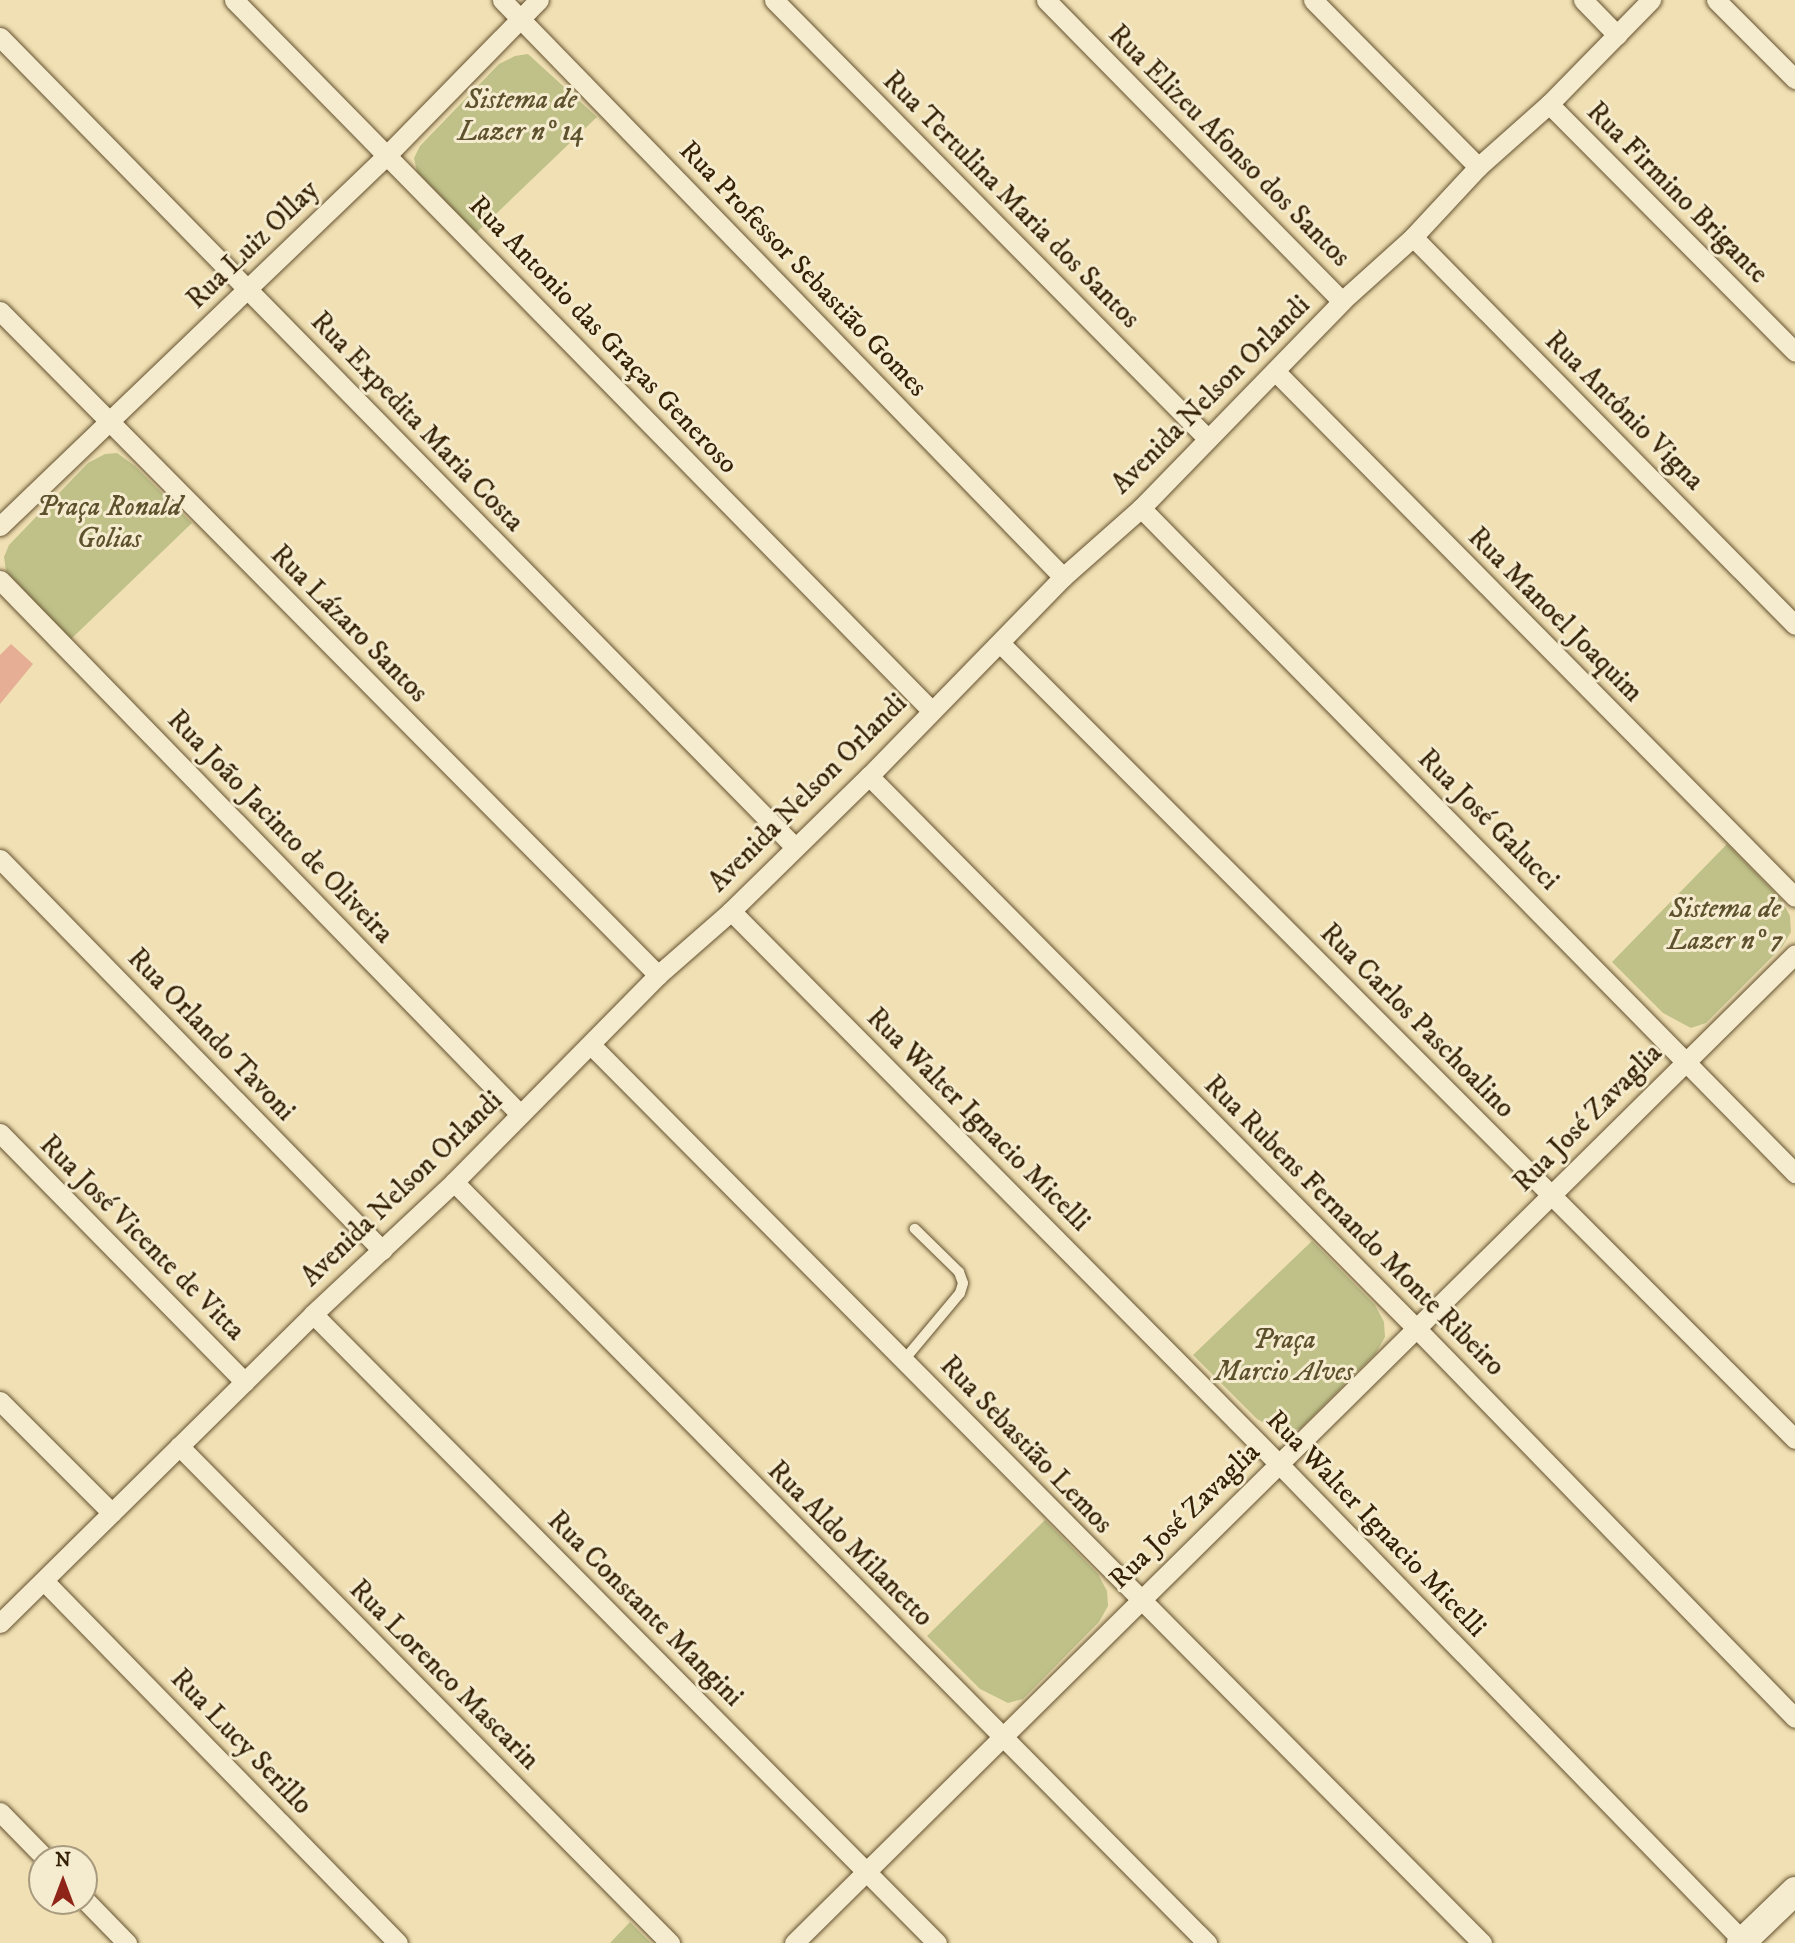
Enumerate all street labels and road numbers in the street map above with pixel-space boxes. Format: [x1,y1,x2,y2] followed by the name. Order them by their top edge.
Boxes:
[1101,18,1357,274] street label: Rua Elizeu Afonso dos Santos
[875,64,1147,336] street label: Rua Tertulina Maria dos Santos
[1579,95,1775,291] street label: Rua Firmino Brigante
[672,134,934,404] street label: Rua Professor Sebastião Gomes
[180,174,326,316] street label: Rua Luiz Ollay
[461,189,745,481] street label: Rua Antonio das Graças Generoso
[1105,289,1317,501] street label: Avenida Nelson Orlandi
[303,305,531,539] street label: Rua Expedita Maria Costa
[1537,324,1711,498] street label: Rua Antônio Vigna
[1461,521,1649,709] street label: Rua Manoel Joaquim
[263,538,435,710] street label: Rua Lázaro Santos
[702,687,914,899] street label: Avenida Nelson Orlandi
[160,704,400,950] street label: Rua João Jacinto de Oliveira
[1410,742,1566,898] street label: Rua José Galucci
[1313,917,1521,1125] street label: Rua Carlos Paschoalino
[120,942,302,1128] street label: Rua Orlando Tavoni
[859,1001,1097,1239] street label: Rua Walter Ignacio Micelli
[1507,1037,1669,1199] street label: Rua José Zavaglia
[1197,1069,1511,1383] street label: Rua Rubens Fernando Monte Ribeiro
[294,1084,510,1294] street label: Avenida Nelson Orlandi
[32,1128,252,1348] street label: Rua José Vicente de Vitta
[933,1349,1119,1541] street label: Rua Sebastião Lemos
[1259,1404,1493,1644] street label: Rua Walter Ignacio Micelli
[1103,1436,1267,1596] street label: Rua José Zavaglia
[760,1454,940,1634] street label: Rua Aldo Milanetto
[540,1504,750,1714] street label: Rua Constante Mangini
[342,1573,546,1777] street label: Rua Lorenco Mascarin
[163,1662,319,1822] street label: Rua Lucy Serillo

